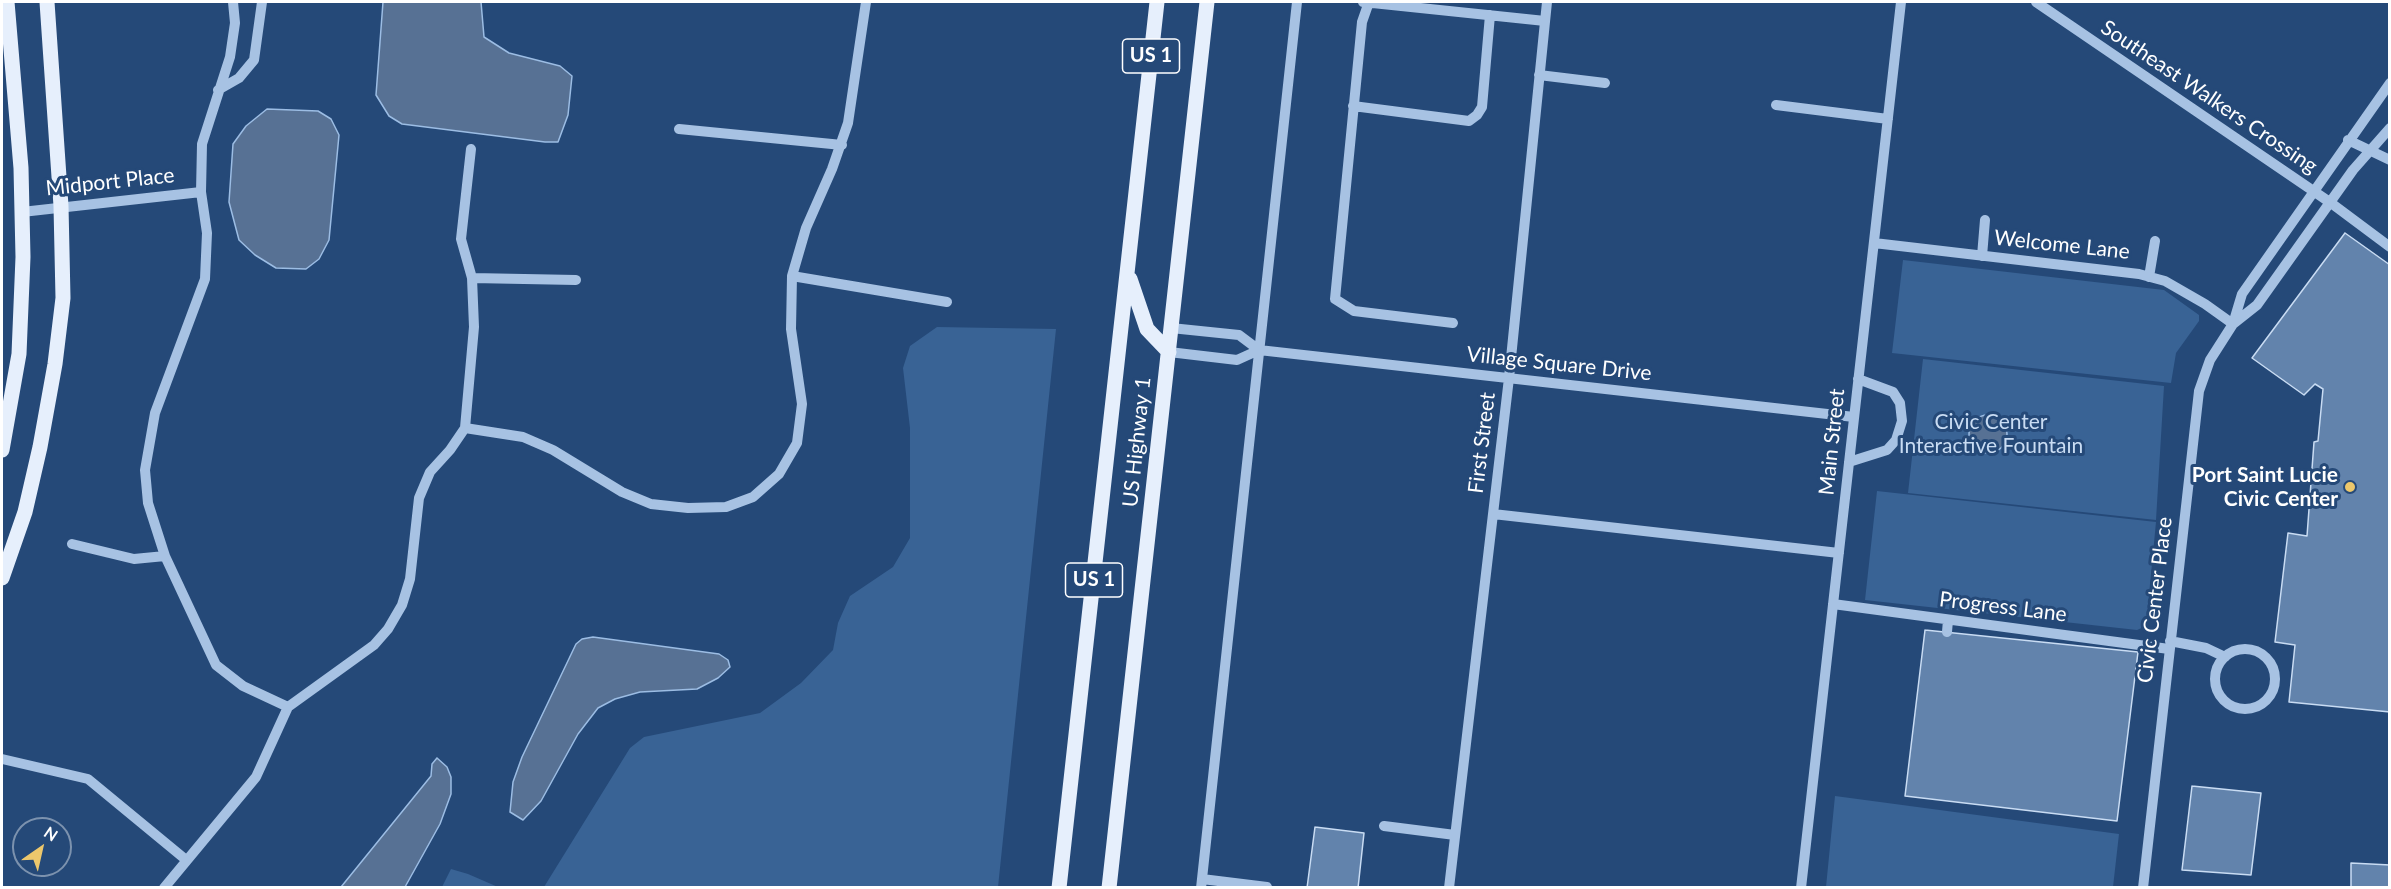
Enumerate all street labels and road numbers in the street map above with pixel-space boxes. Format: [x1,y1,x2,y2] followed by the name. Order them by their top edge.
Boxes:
[2096,15,2322,179] street label: Southeast Walkers Crossing
[1122,39,1180,73] road number: US 1
[44,163,176,201] street label: Midport Place
[1993,225,2131,265] street label: Welcome Lane
[1465,342,1653,386] street label: Village Square Drive
[1118,376,1156,508] street label: US Highway 1
[1814,387,1850,497] street label: Main Street
[1463,391,1501,495] street label: First Street
[2132,515,2178,685] street label: Civic Center Place
[1066,563,1122,597] road number: US 1
[1938,587,2068,627] street label: Progress Lane

